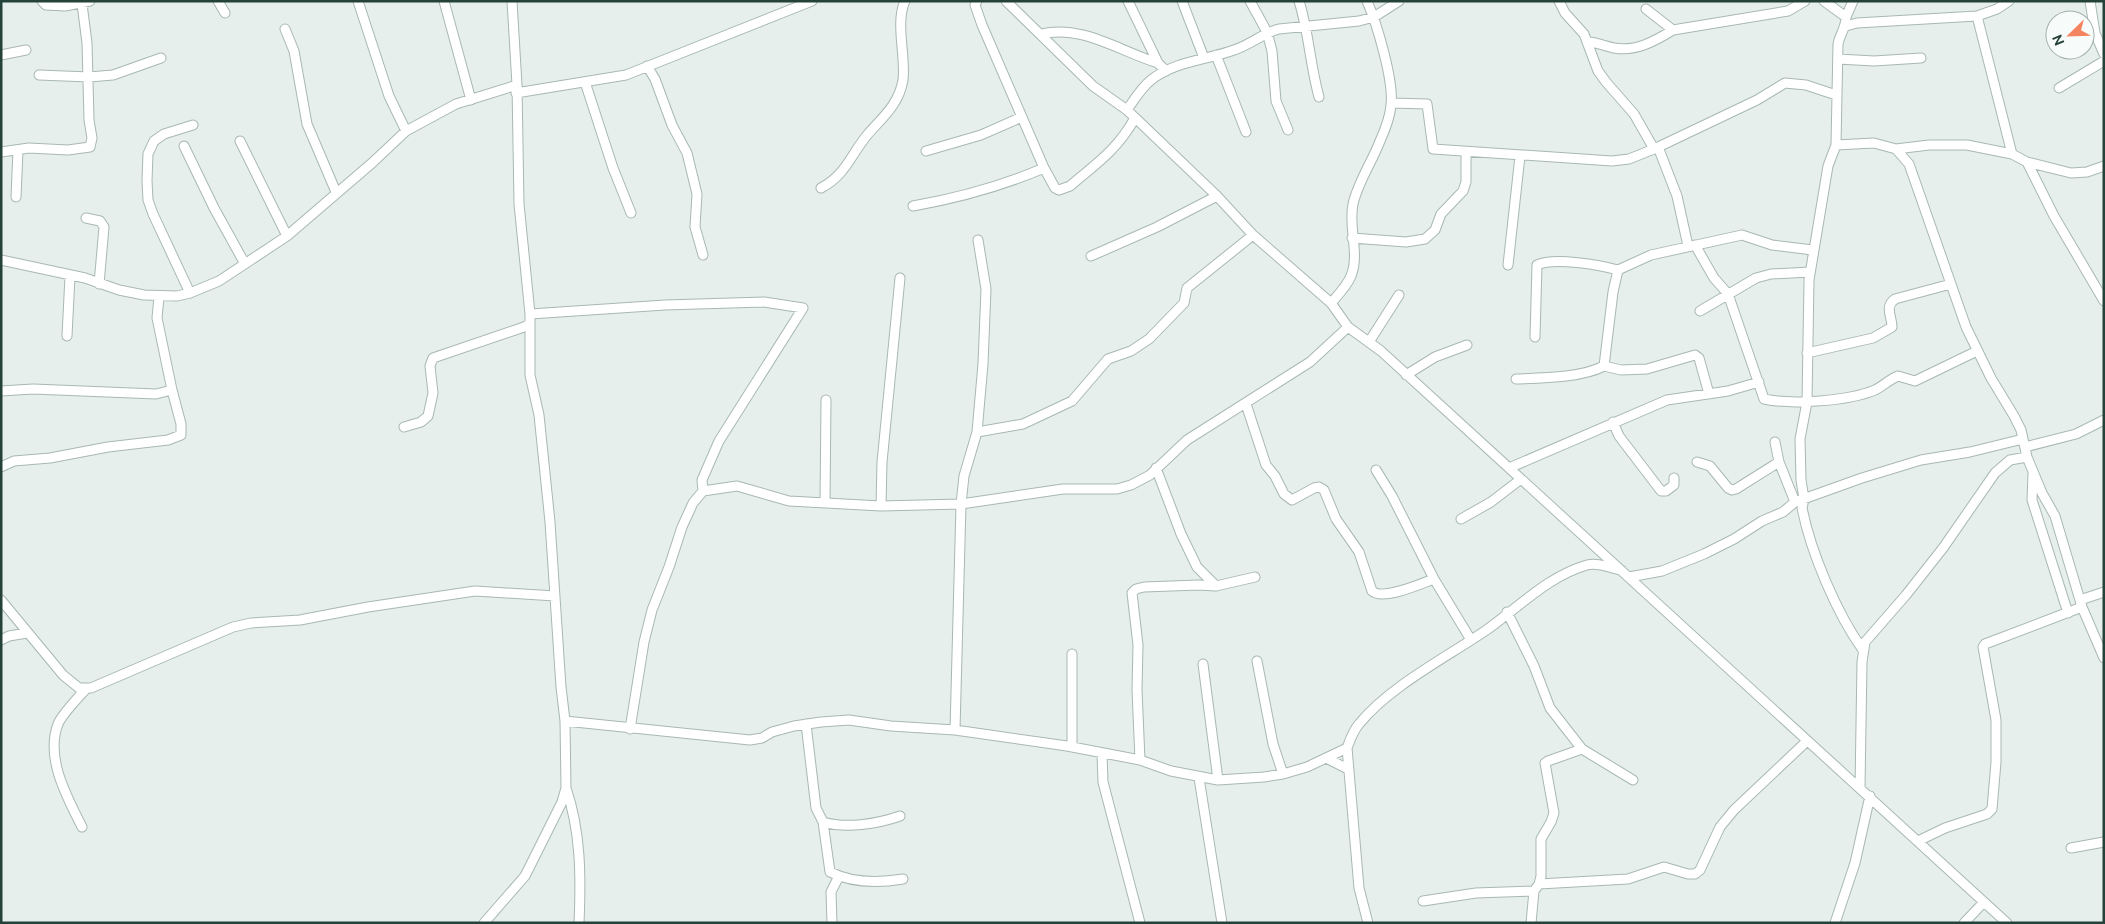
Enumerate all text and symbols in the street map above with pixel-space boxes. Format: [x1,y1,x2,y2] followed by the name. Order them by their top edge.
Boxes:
[2045,10,2095,60] north arrow
[2049,32,2067,48] text: N

